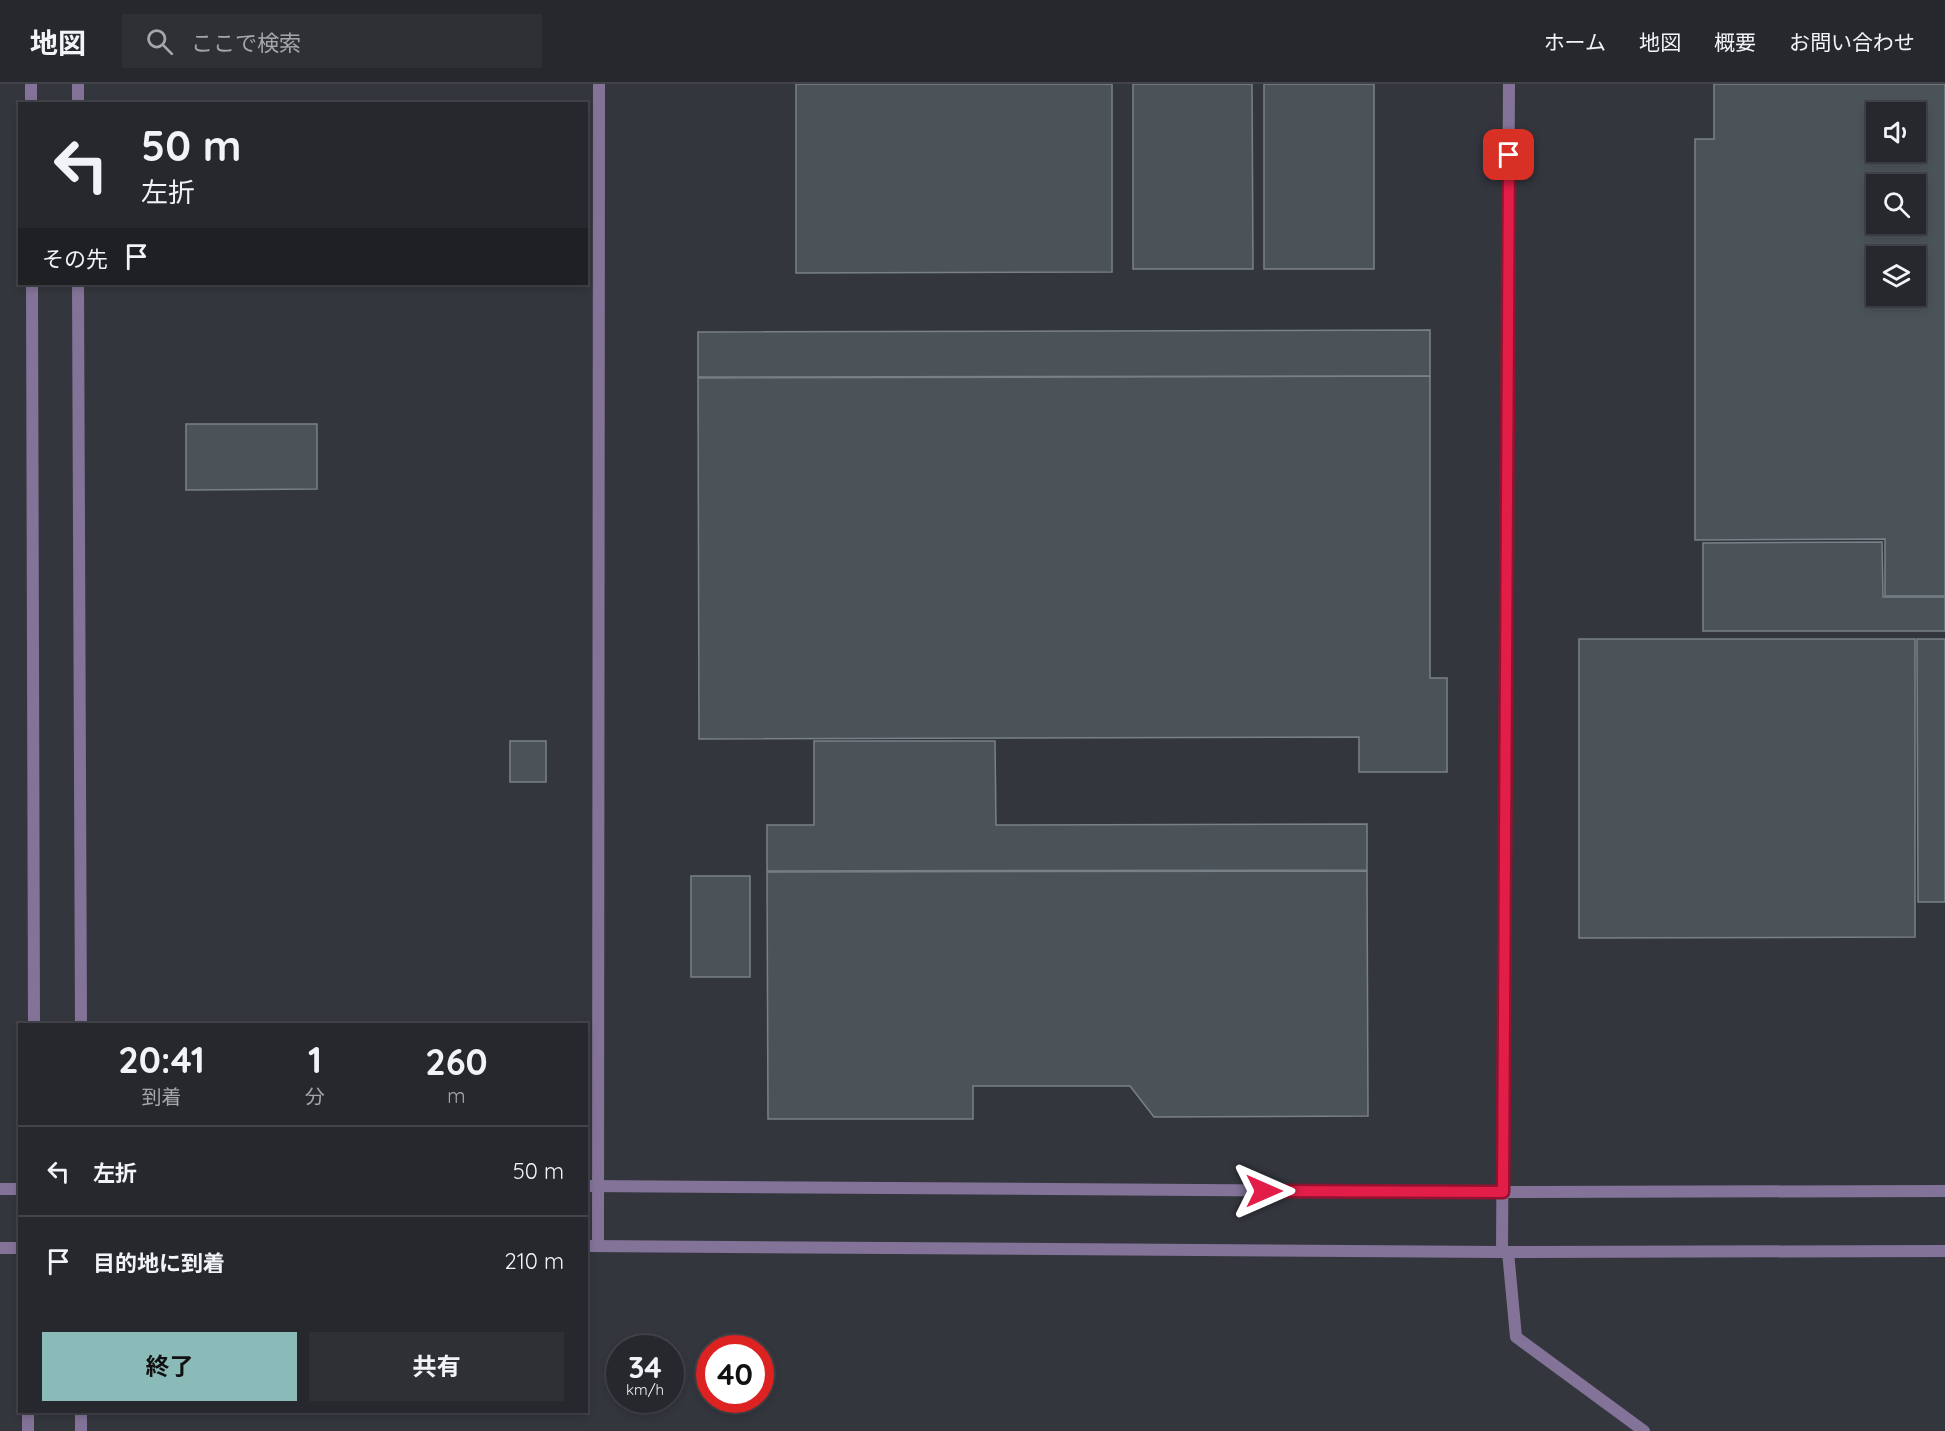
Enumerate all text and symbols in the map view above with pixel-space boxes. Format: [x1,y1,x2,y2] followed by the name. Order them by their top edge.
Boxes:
[122,14,542,68] search box
[30,25,86,60] text: 地図
[143,25,176,58] icon: search
[191,29,301,57] text: ここで検索
[1544,29,1606,55] text: ホーム
[1639,29,1681,55] text: 地図
[1714,29,1756,55] text: 概要
[1789,29,1915,55] text: お問い合わせ
[1866,102,1926,306] map controls
[1866,102,1926,162] button: sound
[141,119,241,172] text: 50 m
[42,126,120,204] icon: left
[1483,129,1534,180] pin
[1492,138,1525,171] icon: arrive
[1866,174,1926,234] button: search
[141,175,195,209] text: 左折
[120,240,153,273] icon: arrive
[42,245,108,273] text: その先
[1866,246,1926,306] button: layers
[118,1037,205,1082] text: 20:41
[308,1037,322,1082] text: 1
[425,1039,488,1084] text: 260
[447,1083,466,1108] text: m
[141,1084,181,1109] text: 到着
[305,1084,325,1109] text: 分
[42,1155,75,1188] icon: left
[513,1157,564,1185] text: 50 m
[93,1159,137,1187] text: 左折
[1232,1159,1296,1223] position arrow
[42,1245,75,1278] icon: arrive
[505,1247,564,1275] text: 210 m
[93,1249,225,1277] text: 目的地に到着
[42,1332,297,1401] button: 終了
[309,1332,564,1401] button: 共有
[696,1335,774,1413] speed limit sign: 40
[628,1348,662,1386] text: 34
[626,1380,664,1399] text: km/h

